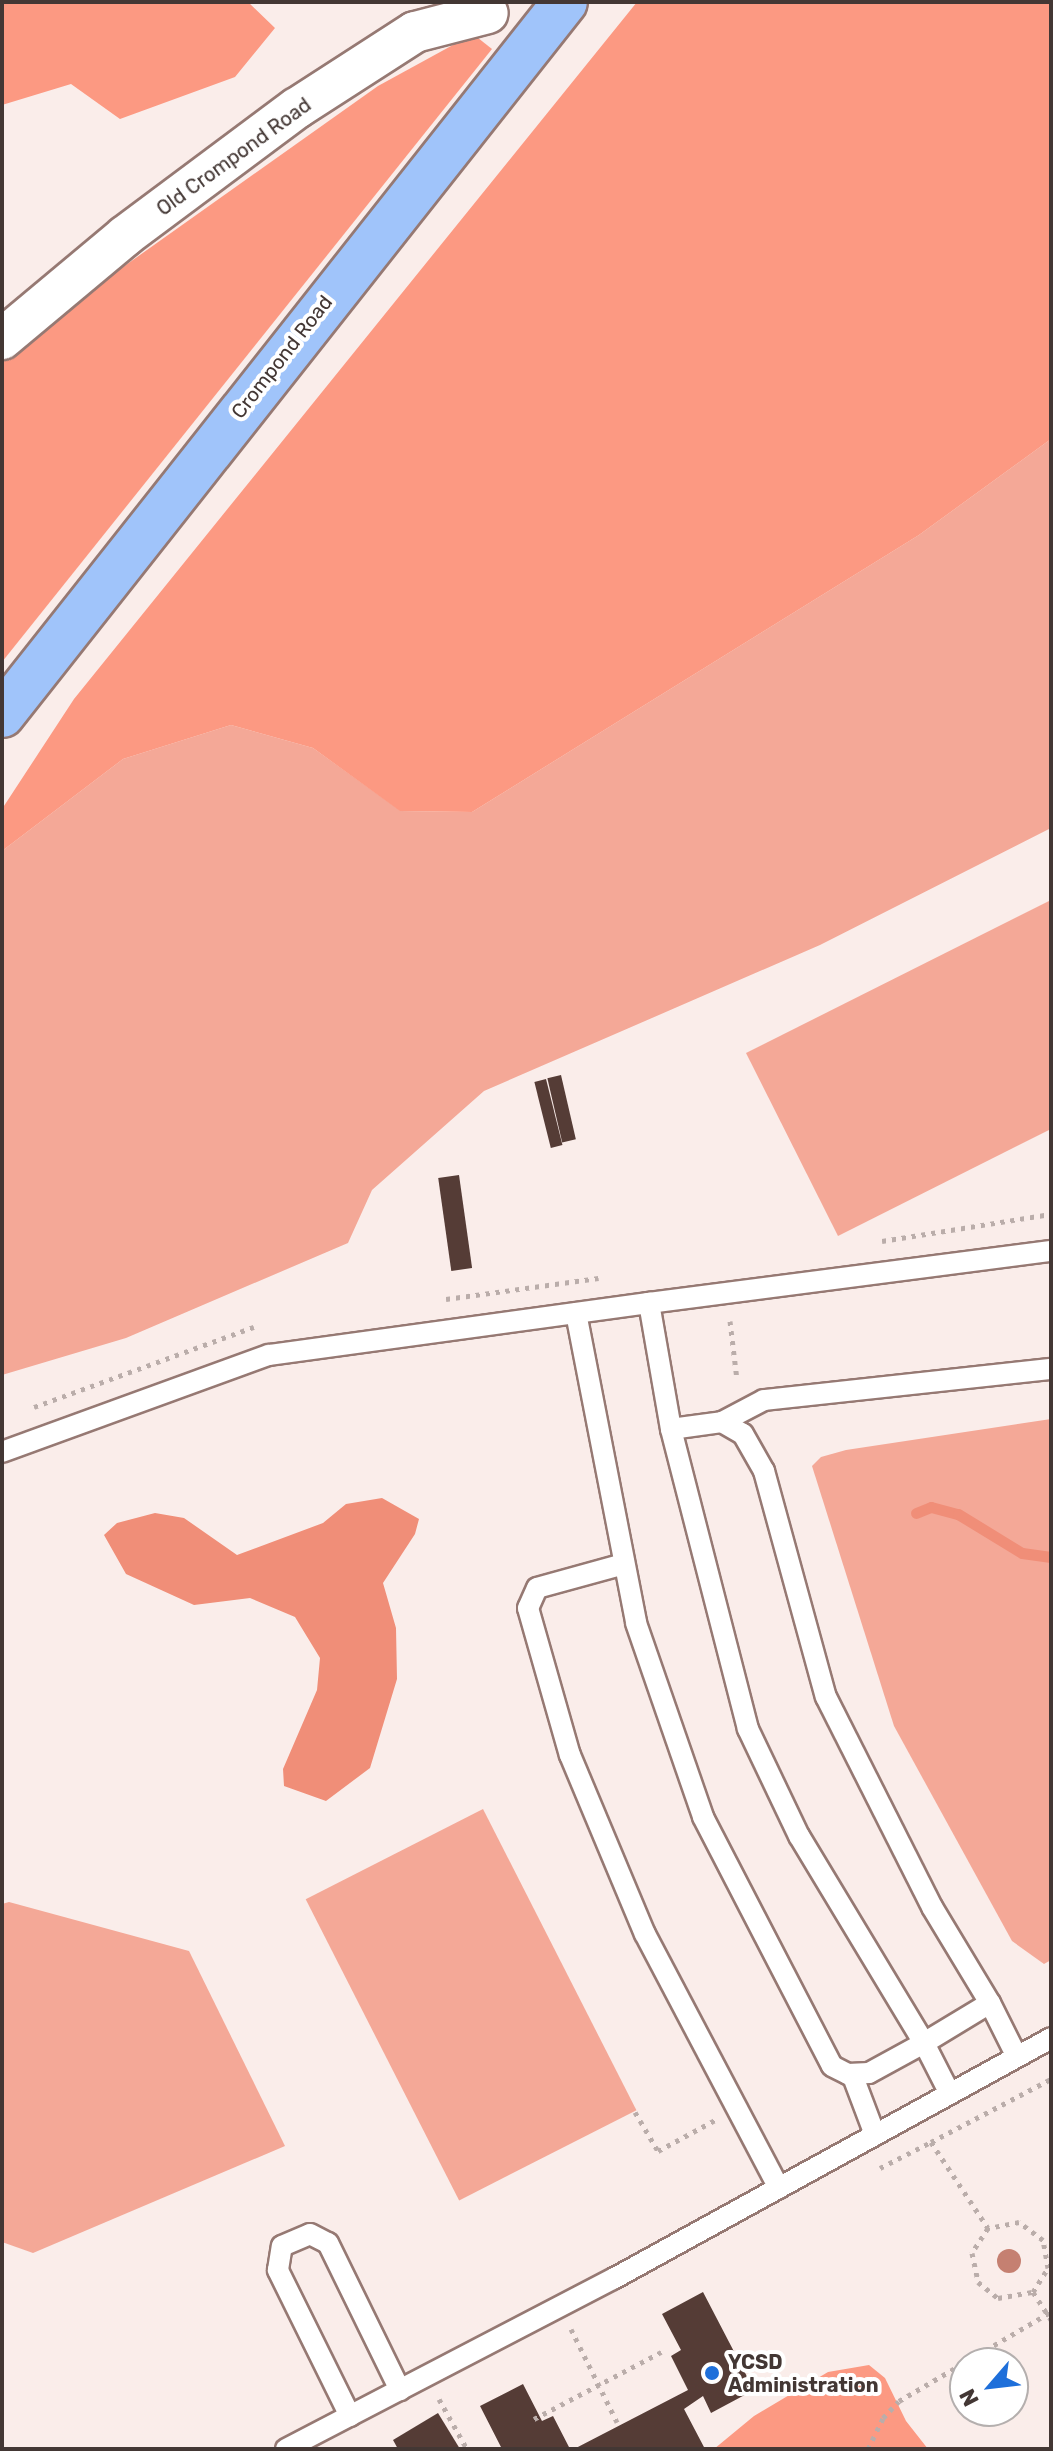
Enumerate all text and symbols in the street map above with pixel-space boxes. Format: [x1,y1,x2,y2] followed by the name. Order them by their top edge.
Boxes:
[152,93,316,221] street label: Old Crompond Road
[226,291,338,423] street label: Crompond Road
[949,2347,1029,2427] north arrow
[728,2350,879,2397] place label: YCSD Administration
[703,2364,721,2382] marker: YCSD Administration
[954,2384,985,2411] text: N

